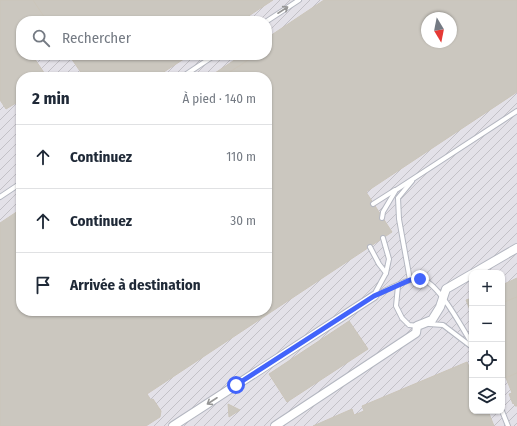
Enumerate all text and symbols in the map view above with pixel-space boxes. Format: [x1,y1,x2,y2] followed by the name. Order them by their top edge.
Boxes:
[277,6,289,14] one-way arrow
[421,12,457,48] north arrow
[16,16,272,60] search box
[30,27,52,49] icon: search
[62,29,131,47] text: Rechercher
[32,88,70,109] text: 2 min
[182,91,256,106] text: À pied · 140 m
[32,146,54,168] icon: ahead
[70,148,132,166] text: Continuez
[226,149,256,164] text: 110 m
[32,210,54,232] icon: ahead
[70,212,132,230] text: Continuez
[230,213,256,228] text: 30 m
[411,270,429,288] route end
[469,270,505,414] map controls
[469,270,505,306] button: +
[32,274,54,296] icon: arrive
[70,276,201,294] text: Arrivée à destination
[469,306,505,342] button: −
[469,342,505,378] button: locate
[227,376,245,394] route start
[469,378,505,414] button: layers
[207,397,218,405] one-way arrow

